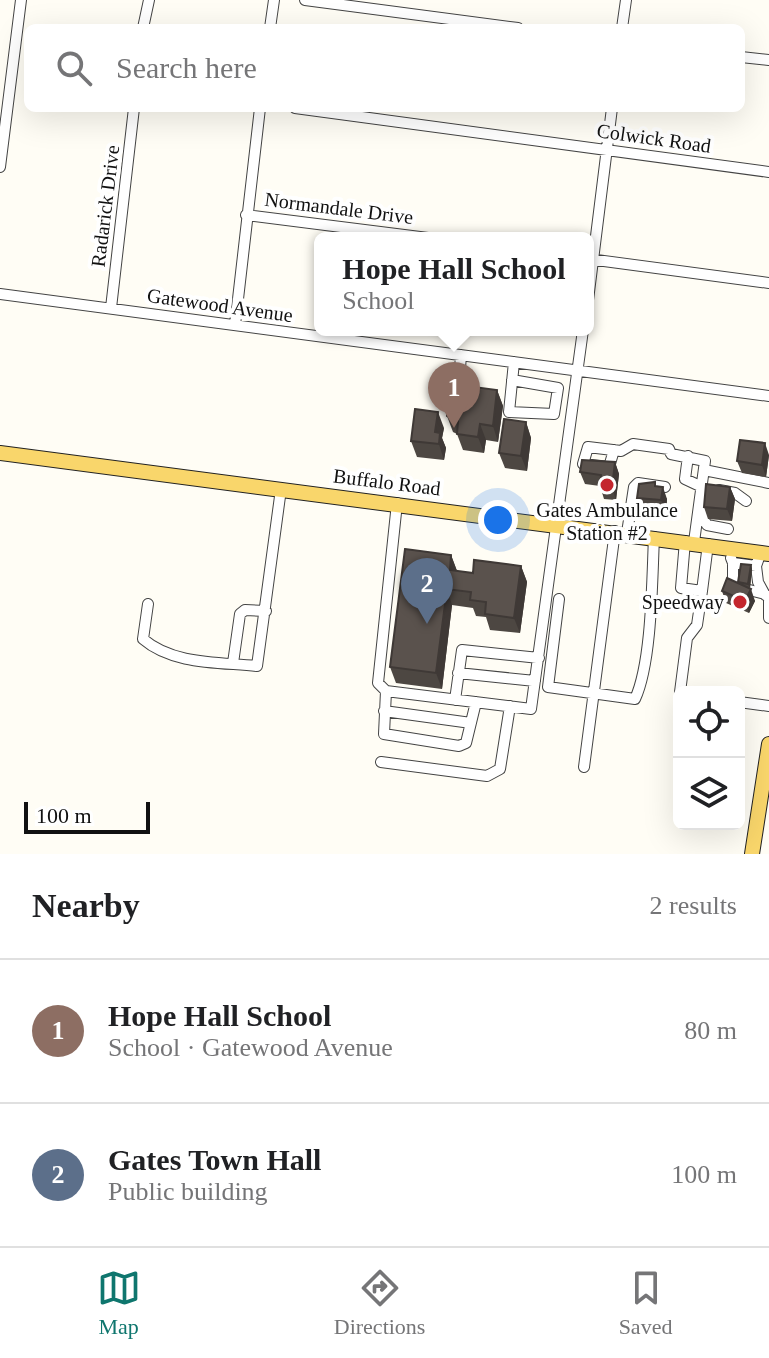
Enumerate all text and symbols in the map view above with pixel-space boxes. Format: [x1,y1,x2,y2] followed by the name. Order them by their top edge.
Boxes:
[24,24,745,112] search box
[52,46,96,90] icon: search
[116,51,257,84] text: Search here
[596,119,712,157] street label: Colwick Road
[87,144,123,268] street label: Radarick Drive
[264,188,415,228] street label: Normandale Drive
[314,232,594,336] popup
[342,252,566,285] text: Hope Hall School
[146,284,294,326] street label: Gatewood Avenue
[342,286,415,315] text: School
[428,362,480,428] pin: 1
[332,465,442,499] street label: Buffalo Road
[598,476,616,494] marker: Gates Ambulance Station #2
[536,499,678,544] place label: Gates Ambulance Station #2
[478,500,518,540] your location
[401,558,453,624] pin: 2
[642,591,724,614] place label: Speedway
[731,593,749,611] marker: Speedway
[673,686,745,830] map controls
[673,686,745,758] button: locate
[673,758,745,830] button: layers
[24,798,150,834] scale bar
[36,803,92,828] text: 100 m
[32,887,140,924] text: Nearby
[650,891,737,920] text: 2 results
[108,999,331,1032] text: Hope Hall School
[52,1016,65,1045] text: 1
[684,1016,737,1045] text: 80 m
[108,1033,393,1062] text: School · Gatewood Avenue
[108,1143,321,1176] text: Gates Town Hall
[52,1160,65,1189] text: 2
[671,1160,737,1189] text: 100 m
[108,1177,268,1206] text: Public building
[97,1266,141,1340] tab: Map
[334,1266,425,1340] tab: Directions
[619,1266,672,1340] tab: Saved

